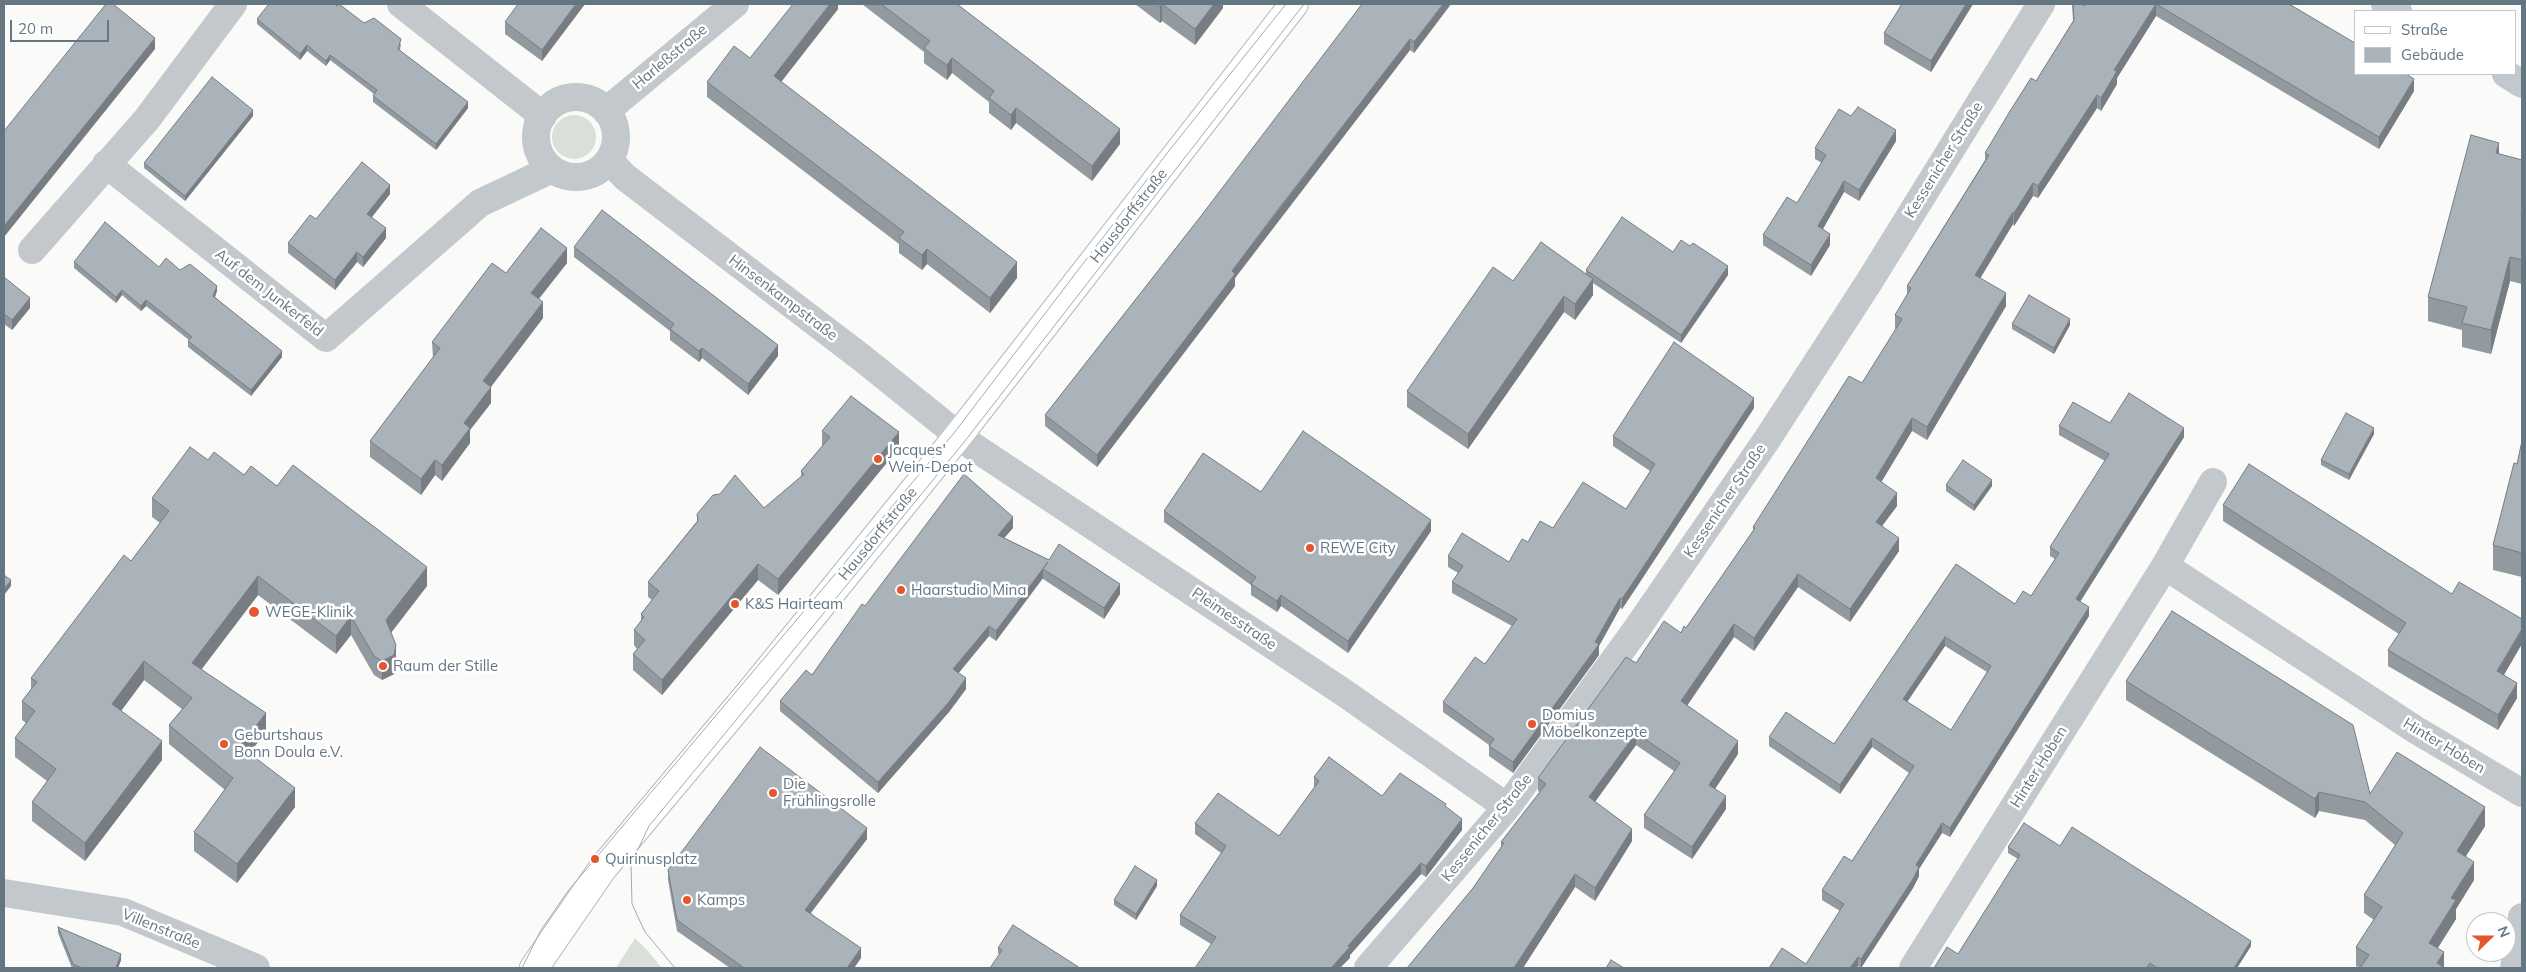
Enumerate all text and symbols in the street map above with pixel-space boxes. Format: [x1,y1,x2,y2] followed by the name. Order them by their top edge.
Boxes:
[12,10,111,42] scale bar
[2354,10,2516,75] legend
[18,19,53,38] text: 20 m
[2401,20,2448,39] text: Straße
[629,21,711,93] street label: Harleßstraße
[2401,45,2464,64] text: Gebäude
[1901,99,1987,221] street label: Kessenicher Straße
[1087,165,1171,267] street label: Hausdorffstraße
[211,245,327,341] street label: Auf dem Junkerfeld
[725,251,841,345] street label: Hinsenkampstraße
[888,441,973,476] place label: Jacques' Wein-Depot
[1680,441,1770,561] street label: Kessenicher Straße
[872,453,884,465] marker: Jacques' Wein-Depot
[835,484,921,584] street label: Hausdorffstraße
[1320,539,1396,557] place label: REWE City
[1304,542,1316,554] marker: REWE City
[911,581,1026,599] place label: Haarstudio Mina
[895,584,907,596] marker: Haarstudio Mina
[1188,584,1280,654] street label: Pleimesstraße
[745,595,843,613] place label: K&S Hairteam
[729,598,741,610] marker: K&S Hairteam
[265,603,353,621] place label: WEGE-Klinik
[247,605,261,619] marker: WEGE-Klinik
[393,657,498,675] place label: Raum der Stille
[377,660,389,672] marker: Raum der Stille
[1542,706,1647,741] place label: Domius Möbelkonzepte
[2400,714,2488,778] street label: Hinter Hoben
[1526,718,1538,730] marker: Domius Möbelkonzepte
[2007,723,2071,811] street label: Hinter Hoben
[234,726,343,761] place label: Geburtshaus Bonn Doula e.V.
[218,738,230,750] marker: Geburtshaus Bonn Doula e.V.
[1438,771,1536,885] street label: Kessenicher Straße
[783,775,876,810] place label: Die Frühlingsrolle
[767,787,779,799] marker: Die Frühlingsrolle
[605,850,697,868] place label: Quirinusplatz
[589,853,601,865] marker: Quirinusplatz
[697,891,745,909] place label: Kamps
[681,894,693,906] marker: Kamps
[119,905,203,953] street label: Villenstraße
[2466,912,2516,962] north arrow
[2494,923,2514,940] text: N

